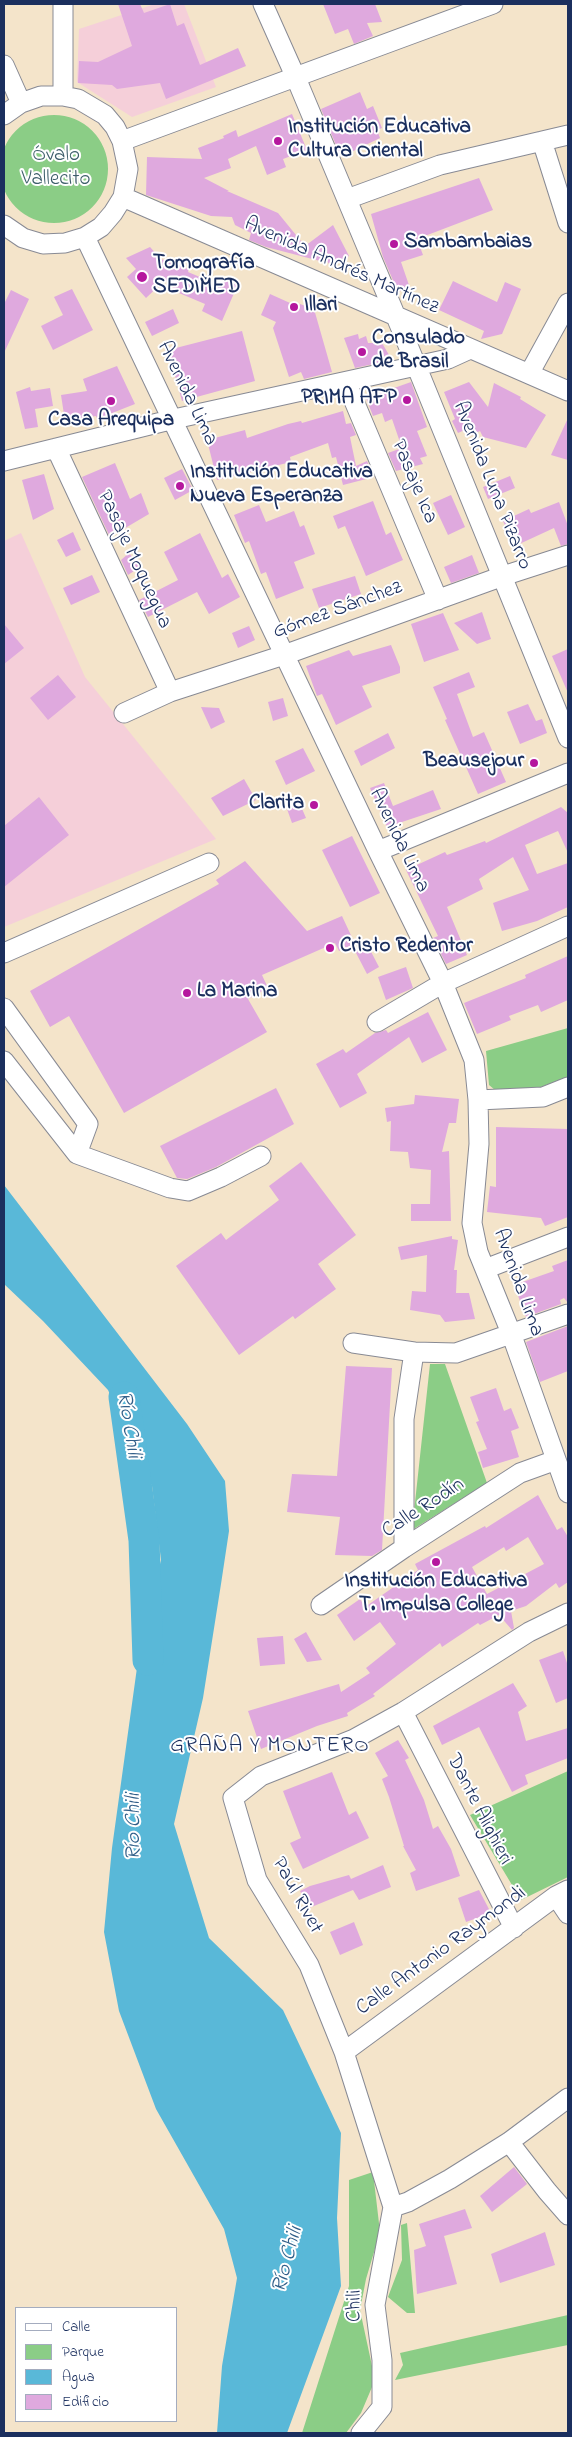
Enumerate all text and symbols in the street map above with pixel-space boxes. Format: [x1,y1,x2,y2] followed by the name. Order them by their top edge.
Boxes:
[288,116,471,166] place label: Institución Educativa Cultura Oriental
[272,135,284,147] marker: Institución Educativa Cultura Oriental
[22,144,90,194] park label: Óvalo Vallecito
[240,213,442,321] street label: Avenida Andrés Martínez
[404,231,532,257] place label: Sambambaias
[388,238,400,250] marker: Sambambaias
[153,252,254,302] place label: Tomografía SEDIMED
[135,270,149,284] marker: Tomografía SEDIMED
[304,294,338,320] place label: Illari
[288,301,300,313] marker: Illari
[372,327,465,377] place label: Consulado de Brasil
[150,338,222,450] street label: Avenida Lima
[356,346,368,358] marker: Consulado de Brasil
[301,387,397,413] place label: PRIMA AFP
[401,394,413,406] marker: PRIMA AFP
[105,395,117,407] marker: Casa Arequipa
[446,398,536,574] street label: Avenida Luna Pizarro
[48,409,174,435] place label: Casa Arequipa
[384,436,442,528] street label: Pasaje Ica
[190,461,373,511] place label: Institución Educativa Nueva Esperanza
[174,480,186,492] marker: Institución Educativa Nueva Esperanza
[90,487,176,633] street label: Pasaje Moquegua
[270,576,406,646] street label: Gómez Sánchez
[423,750,524,776] place label: Beausejour
[528,757,540,769] marker: Beausejour
[362,785,434,897] street label: Avenida Lima
[249,792,304,818] place label: Clarita
[308,799,320,811] marker: Clarita
[340,935,473,961] place label: Cristo Redentor
[324,942,336,954] marker: Cristo Redentor
[197,980,277,1006] place label: La Marina
[181,987,193,999] marker: La Marina
[486,1226,548,1340] street label: Avenida Lima
[109,1390,145,1460] water label: Río Chili
[378,1473,470,1545] street label: Calle Rodín
[430,1556,442,1568] marker: Institución Educativa T. Impulsa College
[345,1570,527,1620] place label: Institución Educativa T. Impulsa College
[168,1734,372,1760] district label: GRAÑA Y MONTERO
[439,1750,517,1870] street label: Dante Alighieri
[122,1793,148,1861] water label: Río Chili
[265,1853,327,1939] street label: Paúl Rivet
[352,1882,532,2022] street label: Calle Antonio Raymondi
[268,2224,310,2296] water label: Río Chili
[343,2289,369,2323] street label: Chili
[15,2307,178,2422] legend
[62,2316,90,2338] text: Calle
[62,2341,104,2363] text: Parque
[62,2366,95,2388] text: Agua
[62,2391,109,2413] text: Edificio

